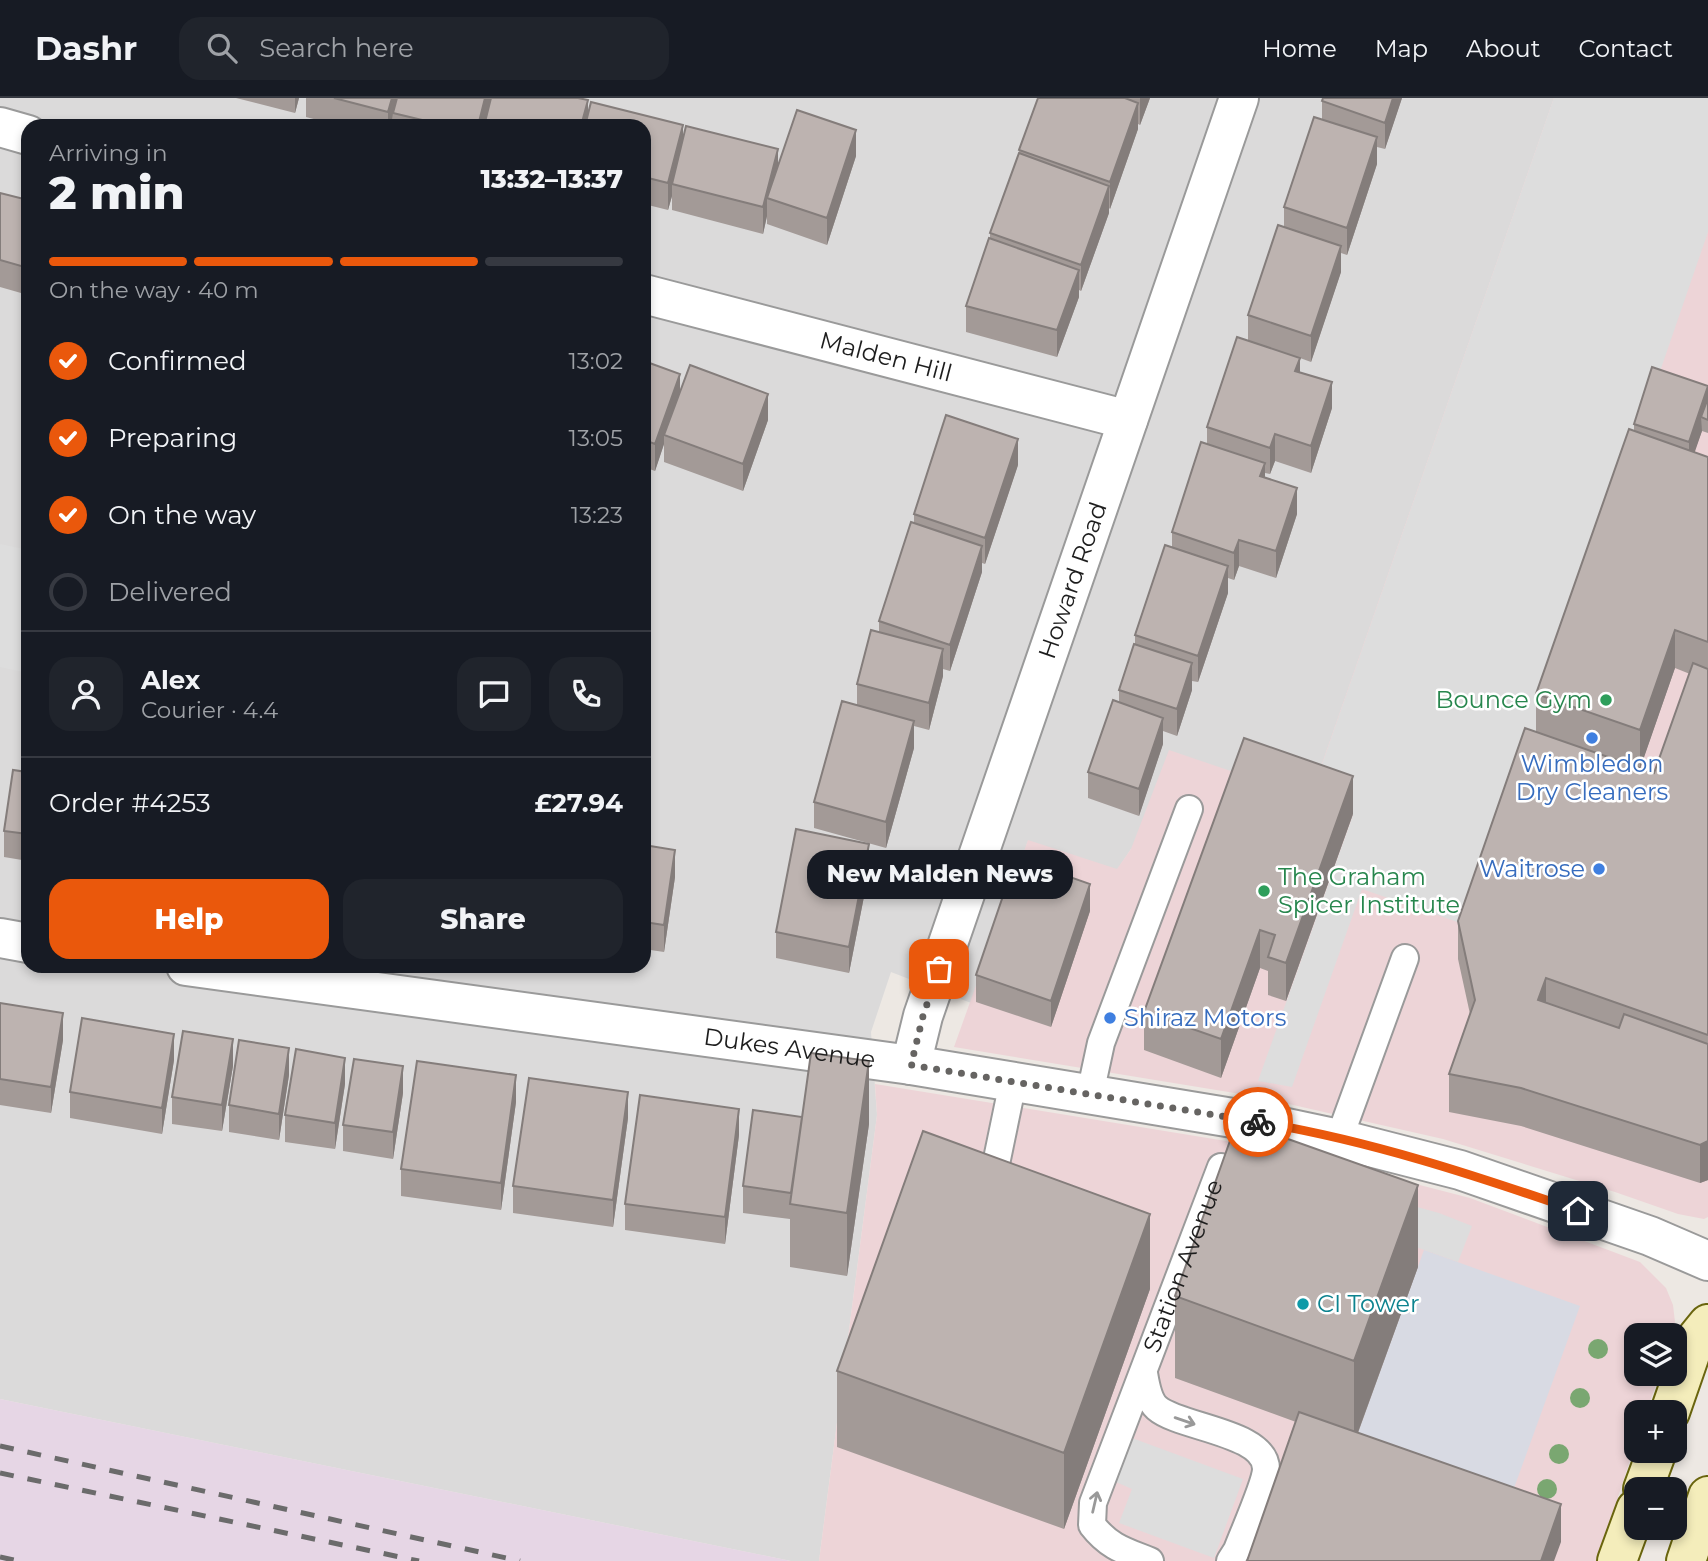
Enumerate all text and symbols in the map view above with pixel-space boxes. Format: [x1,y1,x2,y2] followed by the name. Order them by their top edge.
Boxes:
[179,17,669,80] search box
[35,28,137,68] text: Dashr
[203,29,241,67] icon: search
[259,32,414,64] text: Search here
[1262,34,1337,63] text: Home
[1375,34,1428,63] text: Map
[1466,34,1540,63] text: About
[1578,34,1673,63] text: Contact
[49,139,168,167] text: Arriving in
[480,163,623,195] text: 13:32–13:37
[49,164,184,221] text: 2 min
[49,276,259,304] text: On the way · 40 m
[817,325,955,388] street label: Malden Hill
[49,342,87,380] icon: check
[108,345,247,377] text: Confirmed
[569,347,623,375] text: 13:02
[49,419,87,457] icon: check
[108,422,237,454] text: Preparing
[569,424,623,452] text: 13:05
[49,496,87,534] icon: check
[1032,498,1113,662] street label: Howard Road
[108,499,256,531] text: On the way
[571,501,623,529] text: 13:23
[108,576,232,608] text: Delivered
[49,657,123,731] button: person
[457,657,531,731] button: chat
[549,657,623,731] button: phone
[141,664,200,696] text: Alex
[1435,685,1592,714] place label: Bounce Gym
[1598,692,1614,708] marker: Bounce Gym
[141,696,278,724] text: Courier · 4.4
[1584,730,1600,746] marker: Wimbledon Dry Cleaners
[1516,749,1668,806] place label: Wimbledon Dry Cleaners
[49,787,211,819] text: Order #4253
[534,787,623,819] text: £27.94
[806,850,1072,899] callout: New Malden News
[1479,854,1585,883] place label: Waitrose
[827,860,1053,888] text: New Malden News
[1591,861,1607,877] marker: Waitrose
[1278,862,1460,919] place label: The Graham Spicer Institute
[49,879,329,959] button: Help
[343,879,623,959] button: Share
[1256,883,1272,899] marker: The Graham Spicer Institute
[909,939,969,999] pin
[920,950,958,988] icon: bag
[1124,1003,1286,1032] place label: Shiraz Motors
[1102,1010,1118,1026] marker: Shiraz Motors
[702,1022,877,1074] street label: Dukes Avenue
[1223,1087,1293,1157] courier
[1239,1103,1277,1141] icon: bike
[1137,1175,1229,1356] street label: Station Avenue
[1548,1181,1608,1241] pin
[1559,1192,1597,1230] icon: home
[1317,1289,1420,1318] place label: CI Tower
[1295,1296,1311,1312] marker: CI Tower
[1624,1323,1687,1540] map controls
[1624,1323,1687,1386] button: layers
[1624,1400,1687,1463] button: +
[1173,1416,1195,1428] one-way arrow
[1624,1477,1687,1540] button: −
[1089,1492,1102,1514] one-way arrow

